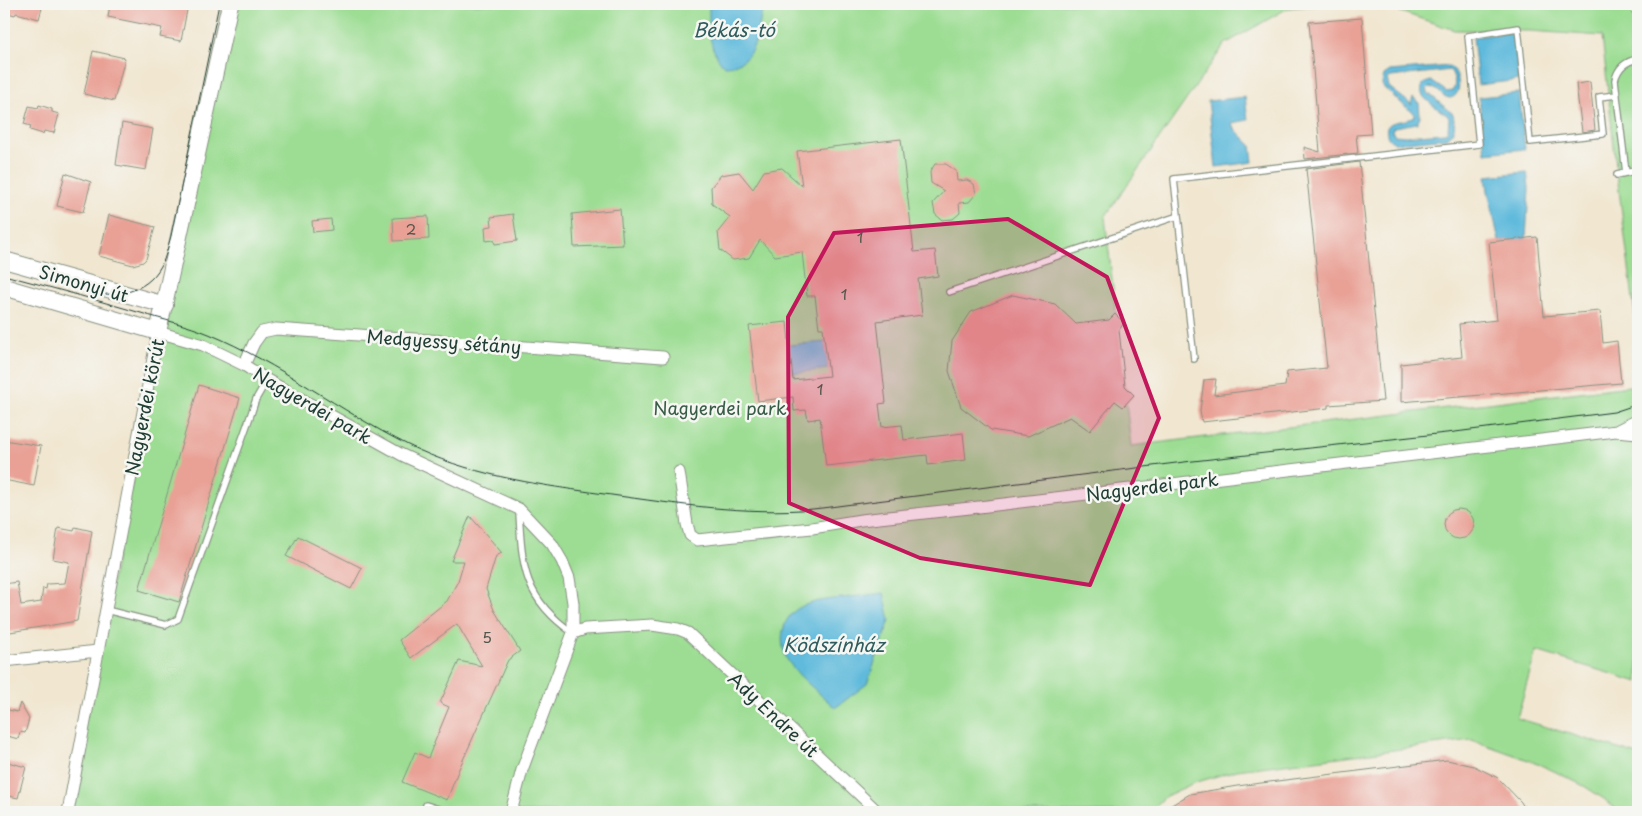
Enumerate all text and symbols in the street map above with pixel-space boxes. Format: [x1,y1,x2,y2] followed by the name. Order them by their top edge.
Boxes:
[693,15,777,43] water label: Békás-tó
[406,217,416,240] house number: 2
[857,225,863,248] house number: 1
[36,257,132,309] street label: Simonyi út
[841,282,847,305] house number: 1
[366,322,522,360] street label: Medgyessy sétány
[117,336,171,478] street label: Nagyerdei körút
[248,360,378,450] street label: Nagyerdei park
[817,377,823,400] house number: 1
[653,394,787,421] park label: Nagyerdei park
[1084,464,1220,508] street label: Nagyerdei park
[482,625,492,648] house number: 5
[783,630,887,658] water label: Ködszínház
[723,665,825,763] street label: Ady Endre út

